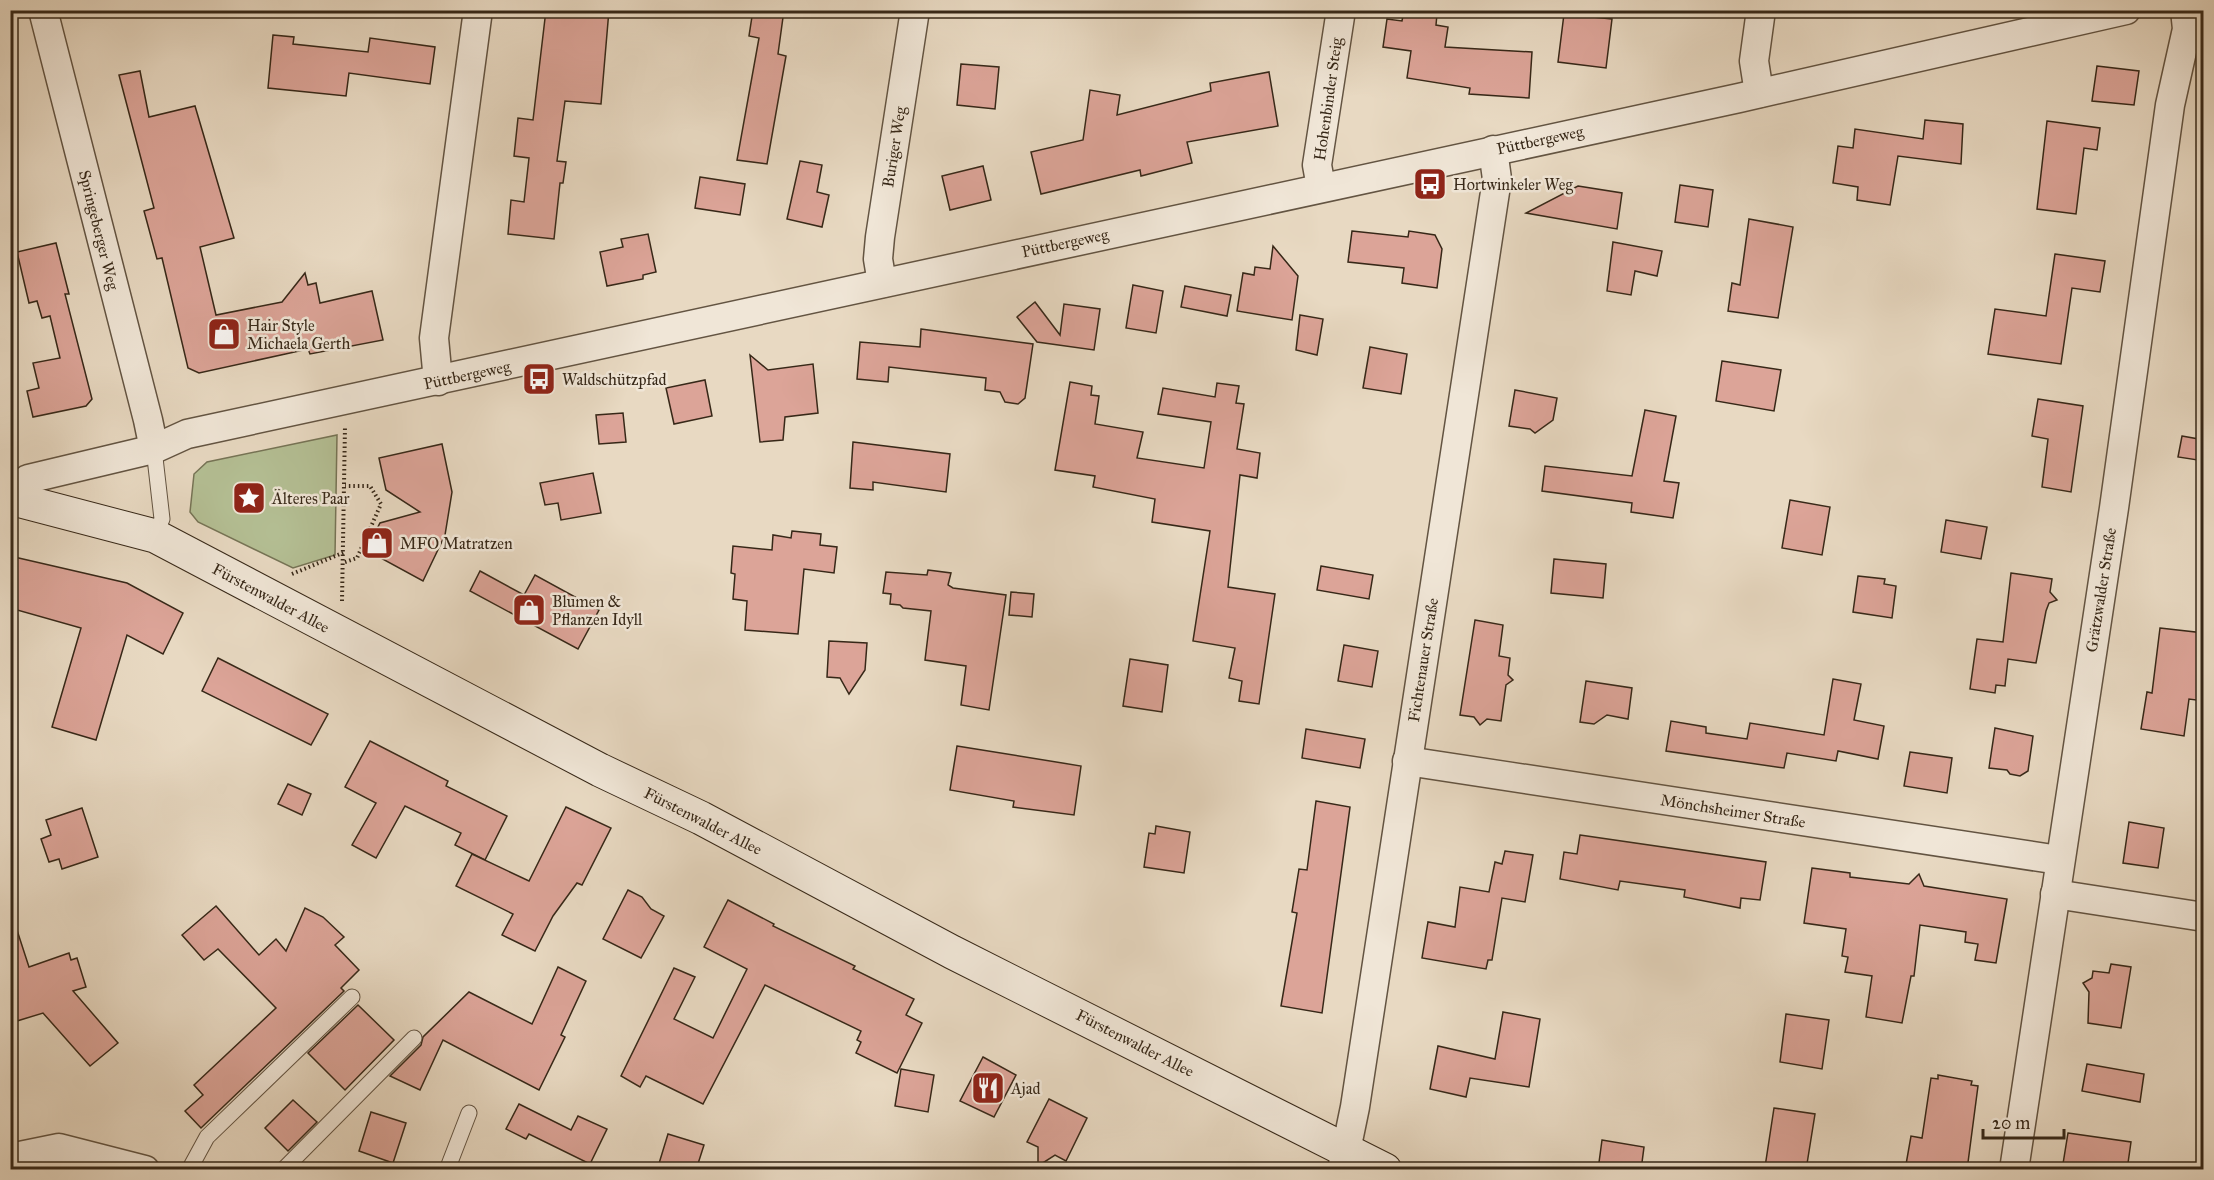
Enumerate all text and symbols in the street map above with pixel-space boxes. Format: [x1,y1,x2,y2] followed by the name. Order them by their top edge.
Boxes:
[1310,36,1347,162] street label: Hohenbinder Steig
[878,105,911,189] street label: Buriger Weg
[1495,121,1586,159] street label: Püttbergeweg
[1412,166,1448,202] bus stop icon: Hortwinkeler Weg
[74,168,123,293] street label: Springeberger Weg
[1453,175,1574,195] place label: Hortwinkeler Weg
[1020,224,1111,262] street label: Püttbergeweg
[206,316,242,352] shop icon: Hair Style Michaela Gerth
[247,316,350,353] place label: Hair Style Michaela Gerth
[422,356,513,394] street label: Püttbergeweg
[521,361,557,397] bus stop icon: Waldschützpfad
[562,370,667,389] place label: Waldschützpfad
[231,480,267,516] place icon: Älteres Paar
[271,488,350,508] place label: Älteres Paar
[359,525,395,561] shop icon: MFO Matratzen
[2082,526,2120,654] street label: Grätzwalder Straße
[400,534,513,553] place label: MFO Matratzen
[209,559,333,637] street label: Fürstenwalder Allee
[511,592,547,628] shop icon: Blumen & Pflanzen Idyll
[552,592,643,629] place label: Blumen & Pflanzen Idyll
[1404,596,1442,723] street label: Fichtenauer Straße
[641,783,765,859] street label: Fürstenwalder Allee
[1659,790,1807,832] street label: Mönchsheimer Straße
[1073,1005,1197,1081] street label: Fürstenwalder Allee
[970,1070,1006,1106] restaurant icon: Ajad
[1010,1079,1040,1098] place label: Ajad
[1983,1102,2064,1140] scale bar
[1992,1112,2030,1134] text: 20 m

